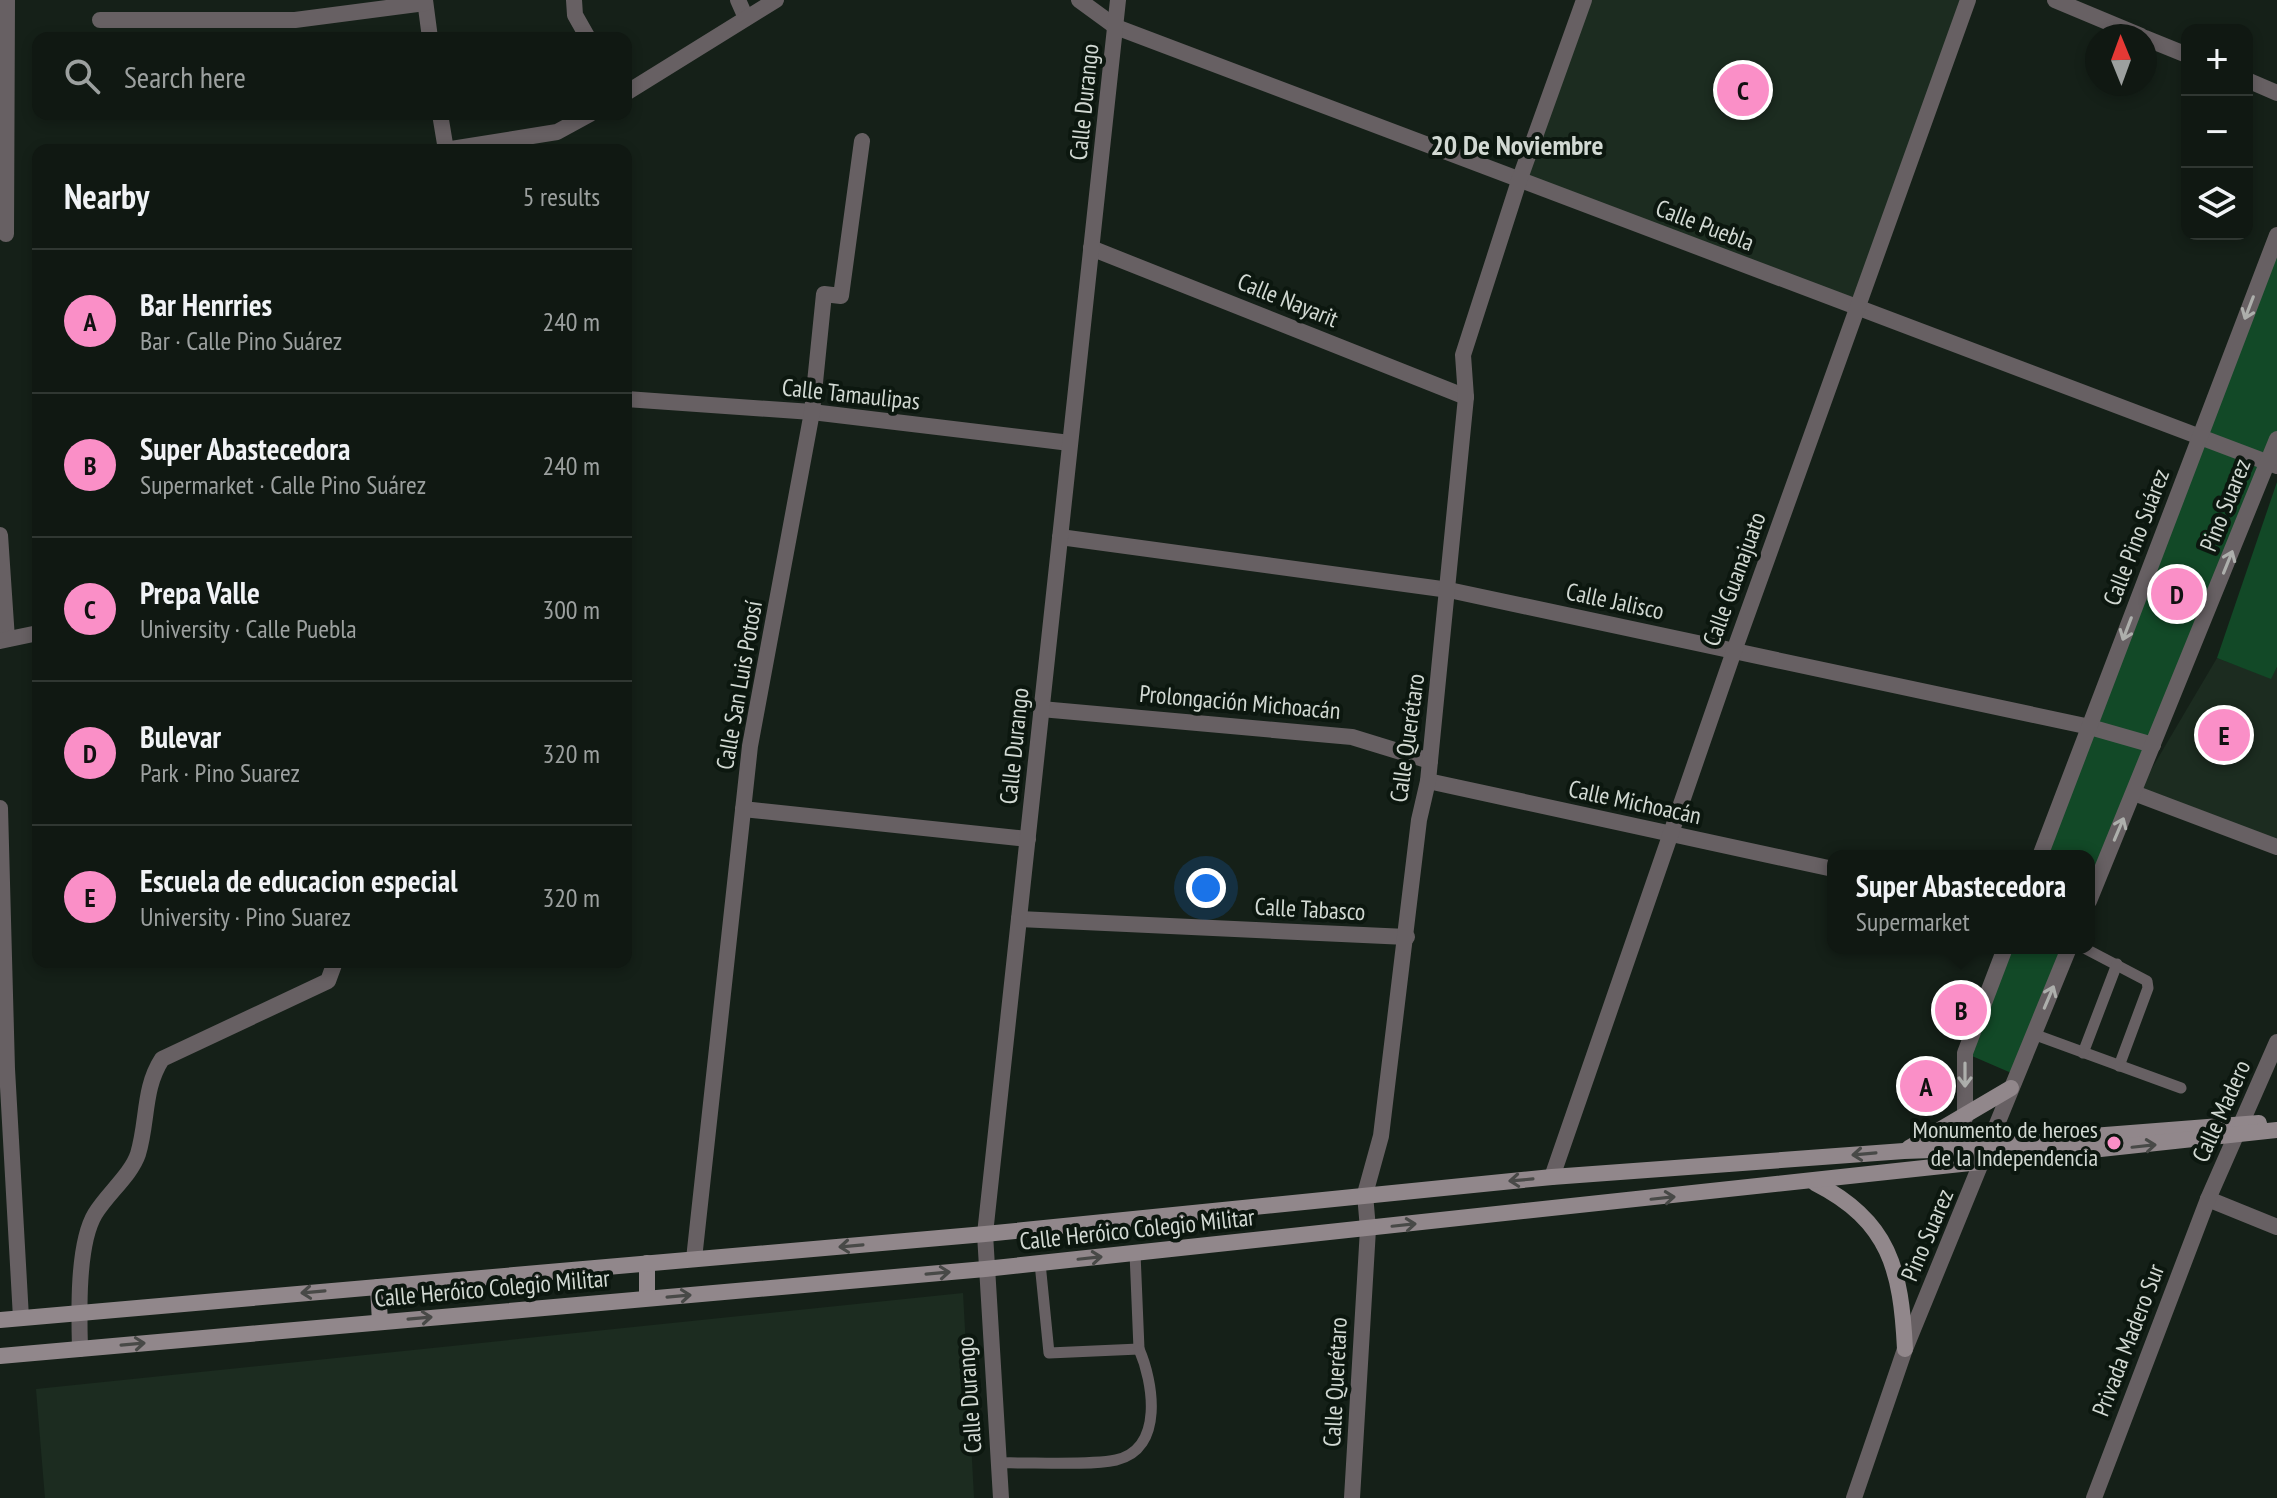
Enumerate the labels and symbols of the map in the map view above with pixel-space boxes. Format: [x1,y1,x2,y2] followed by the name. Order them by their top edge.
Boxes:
[2085,24,2157,96] north arrow
[1062,42,1106,162] street label: Calle Durango
[1717,60,1769,120] pin: C
[1430,126,1604,163] district label: 20 De Noviembre
[1652,192,1758,258] street label: Calle Puebla
[1233,266,1343,334] street label: Calle Nayarit
[2241,295,2255,320] one-way arrow
[780,371,922,417] street label: Calle Tamaulipas
[2192,454,2258,556] street label: Pino Suarez
[2096,464,2176,610] street label: Calle Pino Suárez
[1695,508,1773,650] street label: Calle Guanajuato
[2221,550,2236,575] one-way arrow
[2151,564,2203,624] pin: D
[1563,576,1667,626] street label: Calle Jalisco
[709,598,769,772] street label: Calle San Luis Potosí
[2119,617,2133,641] one-way arrow
[1383,672,1431,804] street label: Calle Querétaro
[1138,678,1342,726] street label: Prolongación Michoacán
[992,686,1036,806] street label: Calle Durango
[2198,705,2250,765] pin: E
[1566,773,1704,831] street label: Calle Michoacán
[2113,817,2127,841] one-way arrow
[1186,868,1226,908] your location
[1254,891,1366,927] street label: Calle Tabasco
[1935,980,1987,1040] pin: B
[2043,985,2057,1010] one-way arrow
[2185,1055,2257,1167] street label: Calle Madero
[1900,1056,1952,1116] pin: A
[1957,1061,1973,1088] one-way arrow
[1913,1114,2098,1173] place label: Monumento de heroes de la Independencia
[2105,1134,2123,1152] marker: Monumento de heroes de la Independencia
[2130,1139,2157,1154] one-way arrow
[1852,1147,1878,1162] one-way arrow
[1509,1173,1535,1188] one-way arrow
[1894,1184,1960,1286] street label: Pino Suarez
[1649,1190,1676,1205] one-way arrow
[1018,1201,1256,1257] street label: Calle Heróico Colegio Militar
[1390,1217,1417,1232] one-way arrow
[838,1238,865,1253] one-way arrow
[1076,1250,1103,1265] one-way arrow
[2085,1259,2171,1420] street label: Privada Madero Sur
[373,1262,611,1314] street label: Calle Heróico Colegio Militar
[924,1265,951,1280] one-way arrow
[300,1285,327,1300] one-way arrow
[665,1288,692,1303] one-way arrow
[406,1310,433,1325] one-way arrow
[1316,1316,1354,1448] street label: Calle Querétaro
[120,1336,146,1351] one-way arrow
[949,1336,989,1454] street label: Calle Durango

